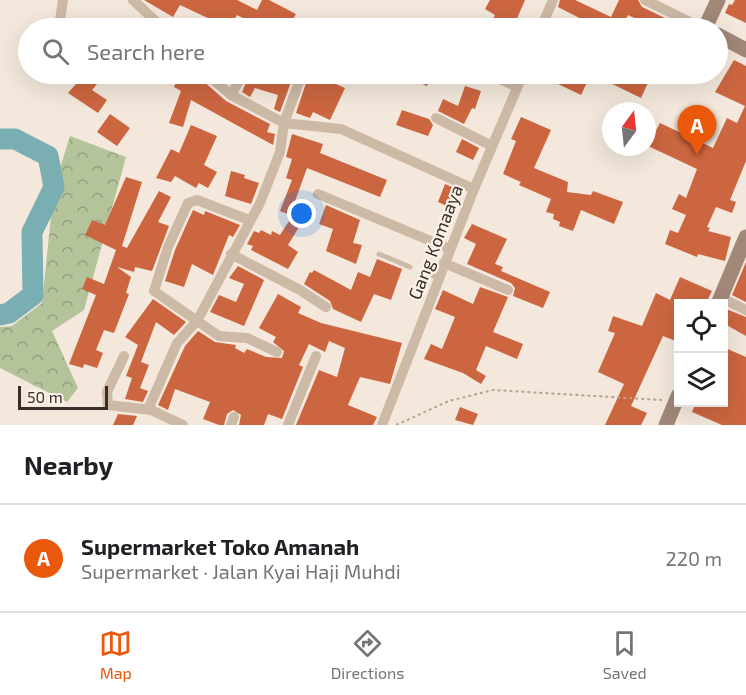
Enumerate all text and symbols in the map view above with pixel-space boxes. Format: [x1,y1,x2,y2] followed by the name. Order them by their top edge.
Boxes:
[18,18,728,84] search box
[39,35,72,68] icon: search
[87,38,205,64] text: Search here
[602,102,656,156] north arrow
[678,106,716,155] pin: A
[403,181,467,303] street label: Gang Komaaya
[287,199,316,228] your location
[674,299,728,407] map controls
[674,299,728,353] button: locate
[674,353,728,407] button: layers
[18,383,108,410] scale bar
[27,387,63,406] text: 50 m
[24,449,113,480] text: Nearby
[81,533,359,559] text: Supermarket Toko Amanah
[37,546,50,570] text: A
[665,546,722,570] text: 220 m
[81,559,401,583] text: Supermarket · Jalan Kyai Haji Muhdi
[99,627,132,682] tab: Map
[331,627,404,682] tab: Directions
[603,627,647,682] tab: Saved

